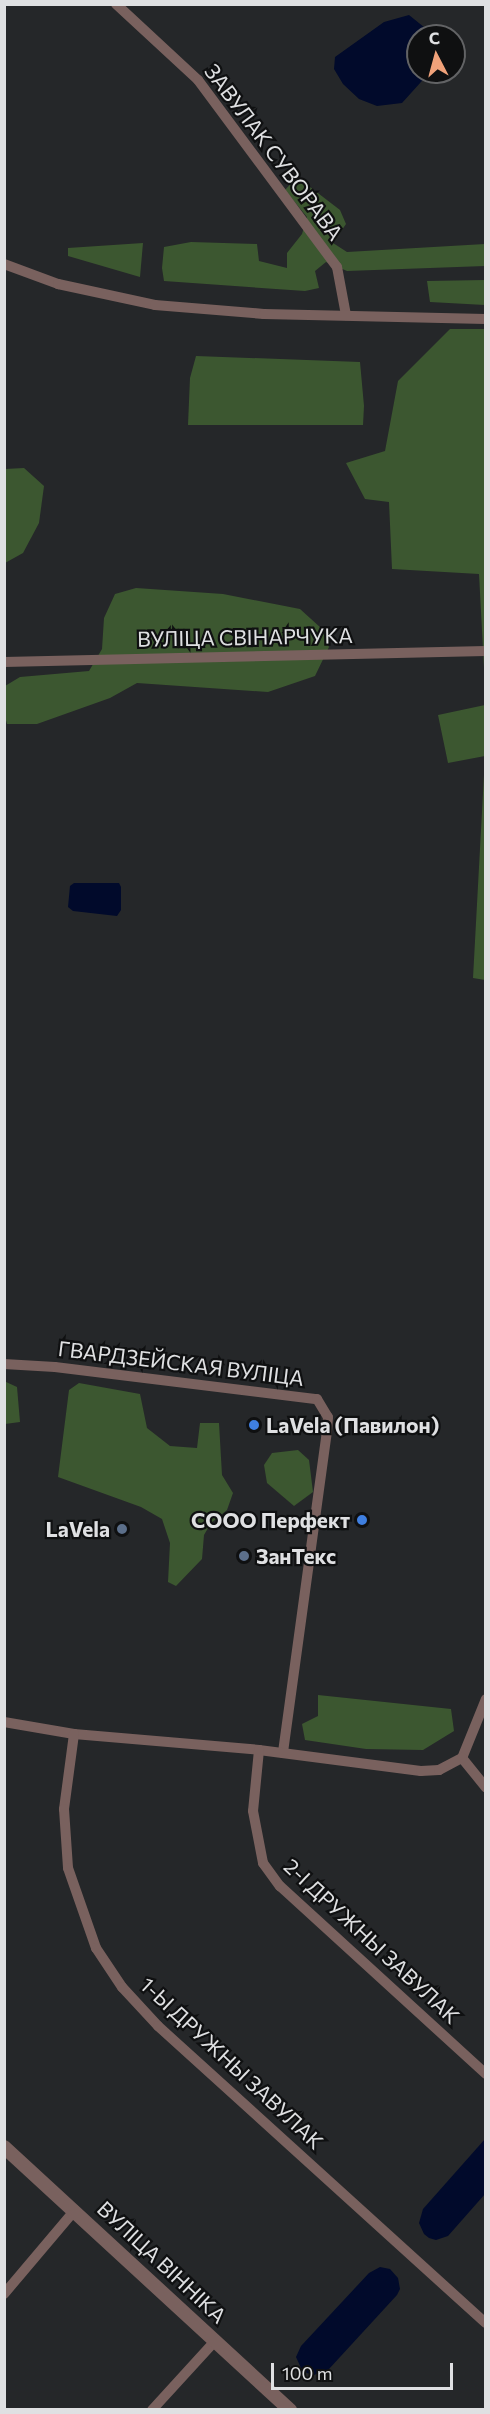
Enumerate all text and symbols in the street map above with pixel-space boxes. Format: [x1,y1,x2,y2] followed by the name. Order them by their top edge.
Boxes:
[406,24,466,84] north arrow
[428,28,441,48] text: С
[200,59,348,245] street label: ЗАВУЛАК СУВОРАВА
[137,623,353,651] street label: ВУЛІЦА СВІНАРЧУКА
[57,1335,305,1391] street label: ГВАРДЗЕЙСКАЯ ВУЛІЦА
[266,1412,439,1438] place label: LaVela (Павилон)
[247,1418,261,1432] marker: LaVela (Павилон)
[191,1507,350,1533] place label: СООО Перфект
[355,1513,369,1527] marker: СООО Перфект
[45,1516,110,1542] place label: LaVela
[115,1522,129,1536] marker: LaVela
[256,1543,336,1569] place label: ЗанТекс
[237,1549,251,1563] marker: ЗанТекс
[279,1853,465,2029] street label: 2-І ДРУЖНЫ ЗАВУЛАК
[135,1972,329,2154] street label: 1-Ы ДРУЖНЫ ЗАВУЛАК
[92,2196,232,2328] street label: ВУЛІЦА ВІННІКА
[274,2351,456,2389] scale bar
[282,2362,332,2384] text: 100 m

